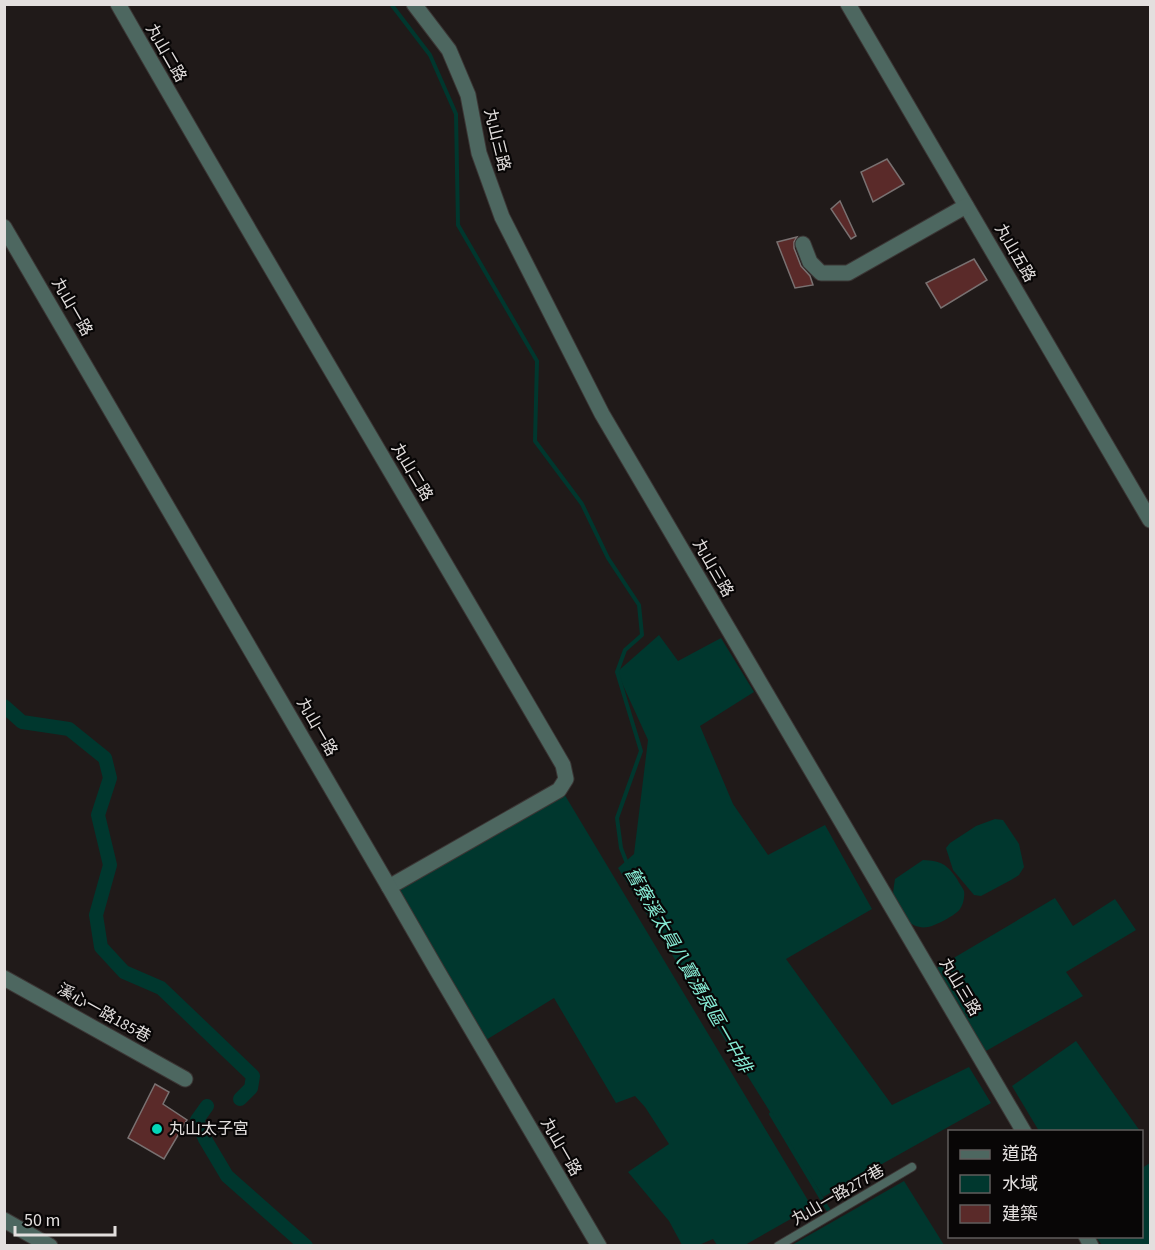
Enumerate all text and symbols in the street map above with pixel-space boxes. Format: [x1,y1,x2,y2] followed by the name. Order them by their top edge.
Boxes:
[140,20,192,86] street label: 丸山二路
[479,106,515,174] street label: 丸山三路
[989,220,1041,286] street label: 丸山五路
[46,274,98,340] street label: 丸山一路
[386,439,438,505] street label: 丸山二路
[687,535,739,601] street label: 丸山三路
[291,694,343,760] street label: 丸山一路
[619,862,758,1079] water label: 舊寮溪太員八寶湧泉區一中排
[934,954,986,1020] street label: 丸山三路
[53,978,155,1048] street label: 溪心一路185巷
[535,1114,587,1180] street label: 丸山一路
[169,1118,249,1140] place label: 丸山太子宮
[150,1122,164,1136] marker: 丸山太子宮
[948,1130,1143,1238] legend
[1002,1142,1038,1167] text: 道路
[788,1160,888,1230] street label: 丸山一路277巷
[1002,1172,1038,1197] text: 水域
[15,1199,116,1237] scale bar
[1002,1202,1038,1227] text: 建築
[24,1208,60,1233] text: 50 m

